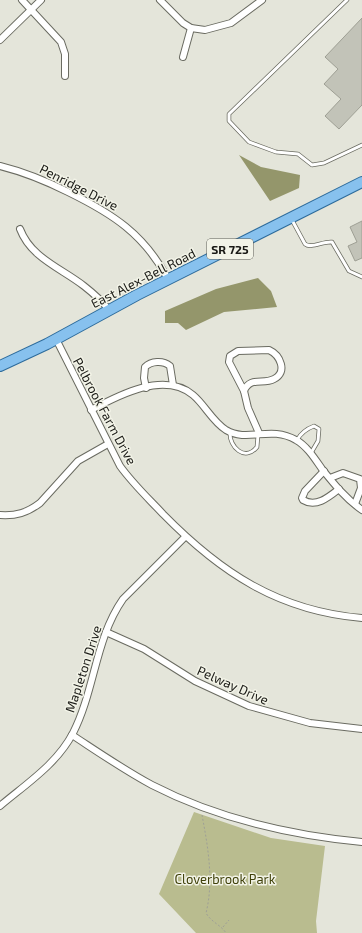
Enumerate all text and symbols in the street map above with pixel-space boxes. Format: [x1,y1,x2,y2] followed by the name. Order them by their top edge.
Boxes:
[37,160,121,214] street label: Penridge Drive
[207,239,253,259] road number: SR 725
[88,245,198,311] street label: East Alex-Bell Road
[70,355,140,467] street label: Pelbrook Farm Drive
[61,623,105,715] street label: Mapleton Drive
[195,662,271,708] street label: Pelway Drive
[175,871,276,887] park label: Cloverbrook Park

